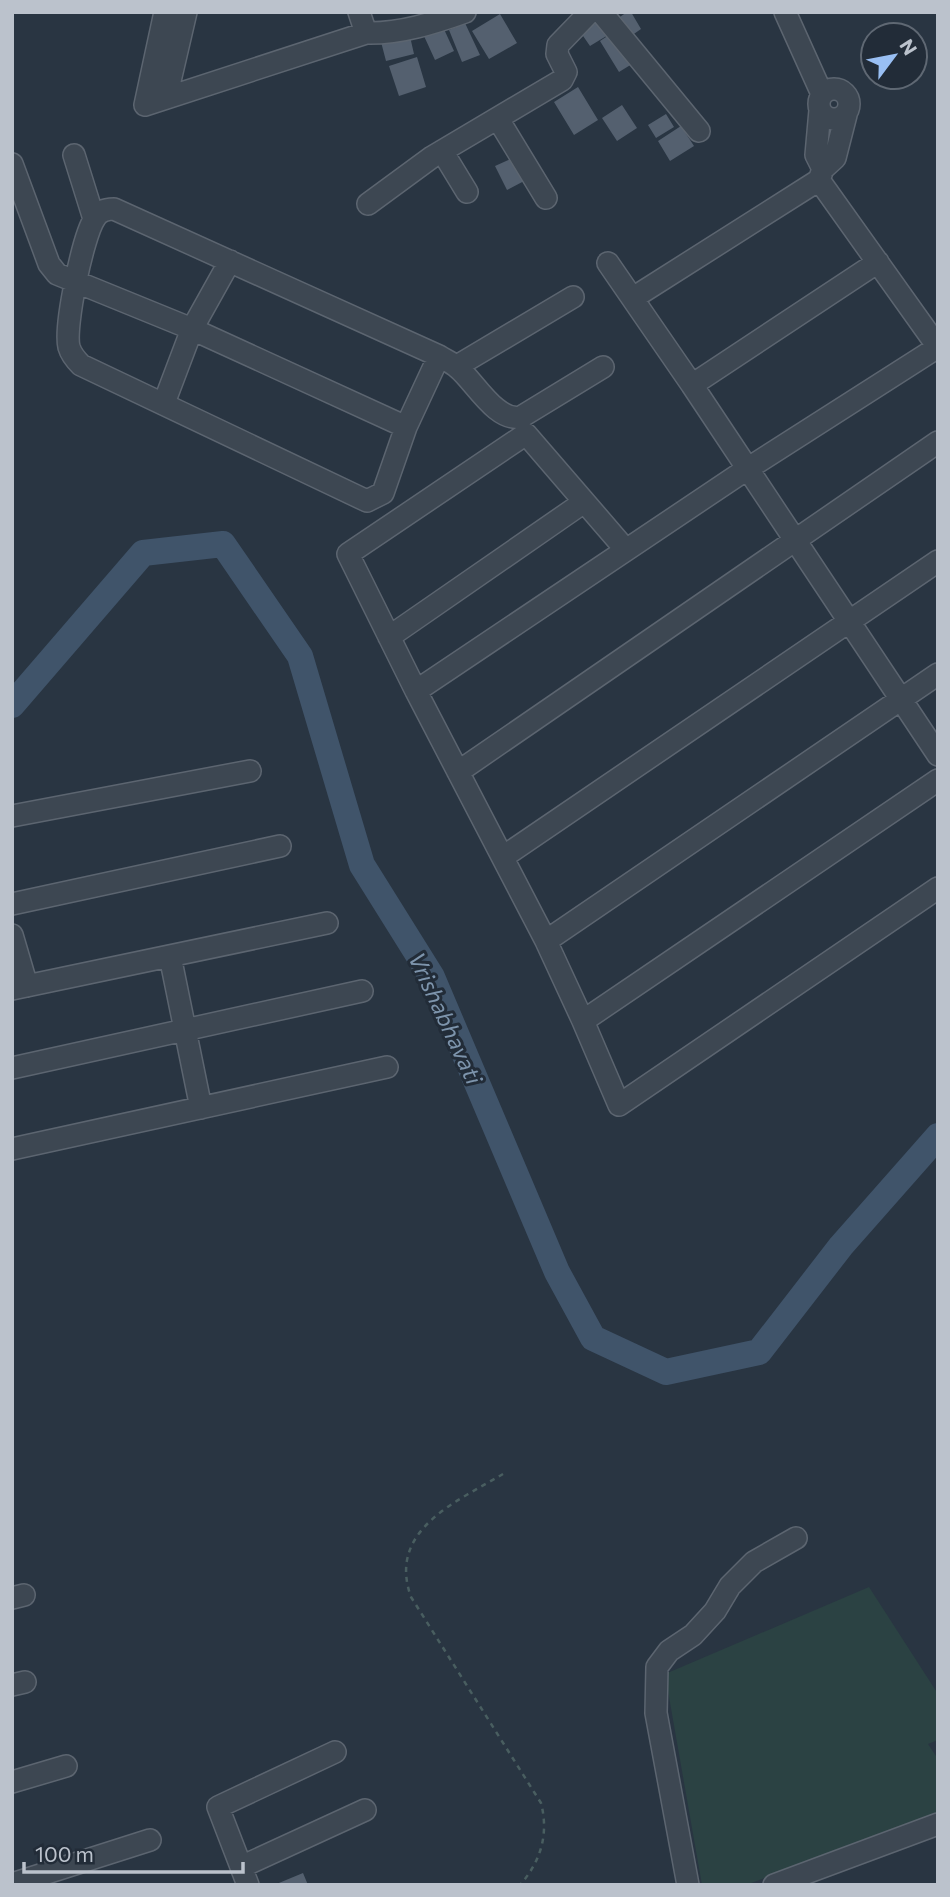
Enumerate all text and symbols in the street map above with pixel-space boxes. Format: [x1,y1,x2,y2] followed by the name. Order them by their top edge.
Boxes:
[859,21,929,91] north arrow
[895,35,922,59] text: N
[403,947,489,1090] water label: Vrishabhavati
[24,1830,243,1874] scale bar
[35,1841,94,1866] text: 100 m

